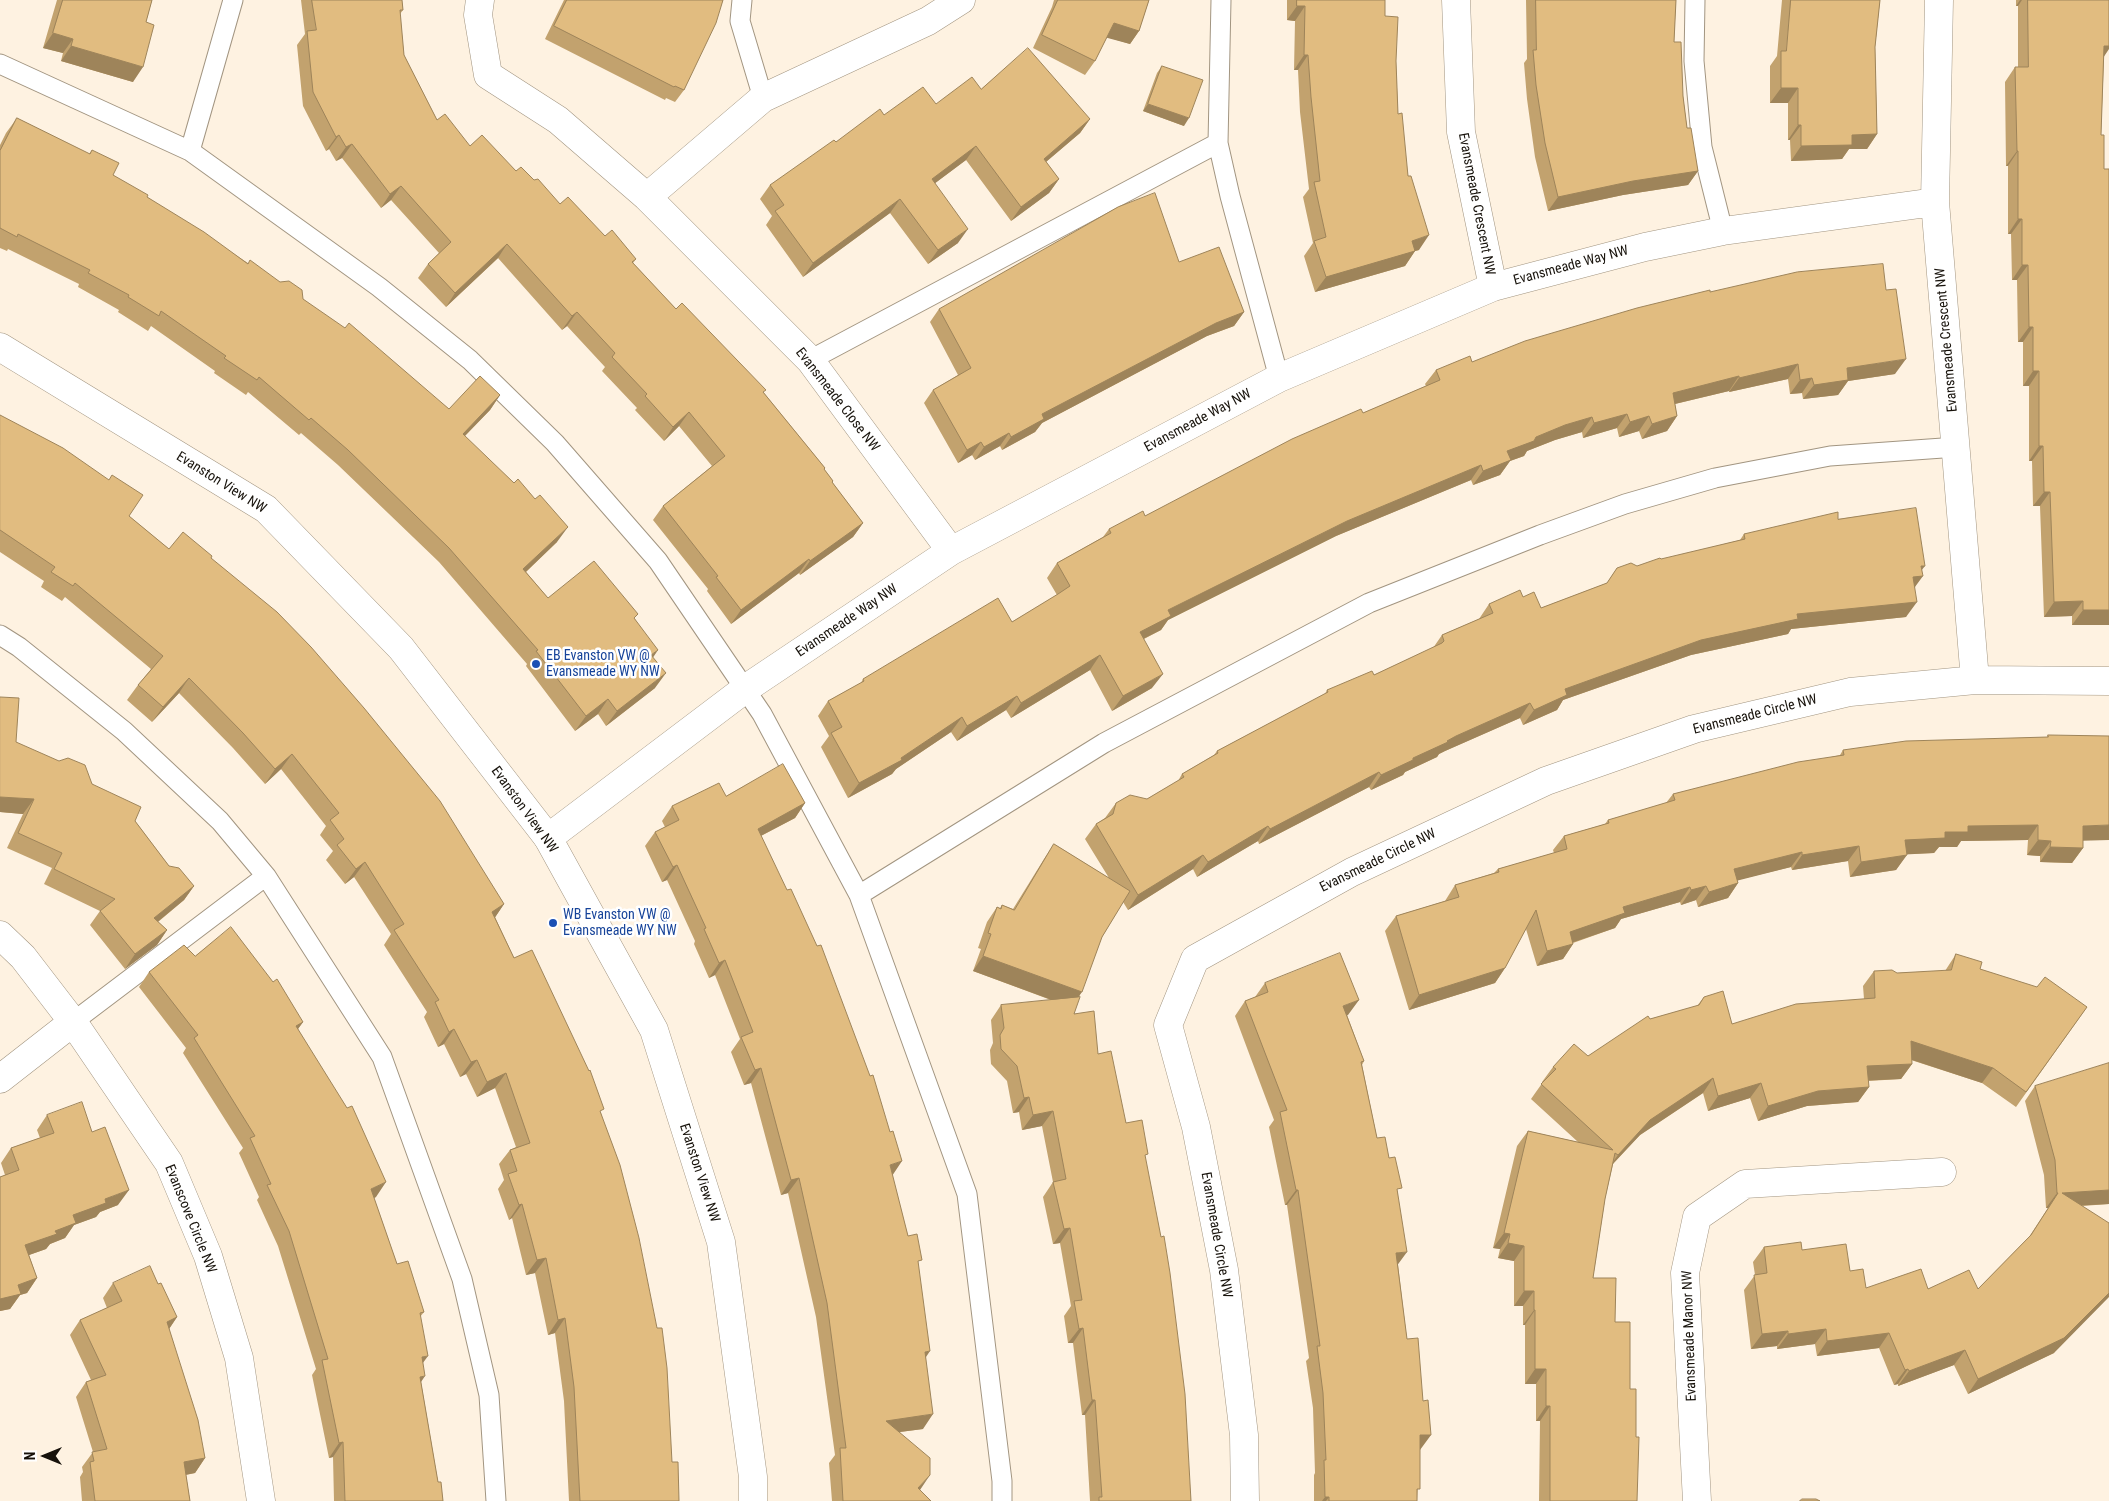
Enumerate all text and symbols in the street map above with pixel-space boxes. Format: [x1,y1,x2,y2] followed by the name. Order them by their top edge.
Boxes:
[1454,131,1498,277] street label: Evansmeade Crescent NW
[1512,243,1630,289] street label: Evansmeade Way NW
[1932,267,1962,413] street label: Evansmeade Crescent NW
[791,345,883,455] street label: Evansmeade Close NW
[1142,386,1254,456] street label: Evansmeade Way NW
[173,449,269,517] street label: Evanston View NW
[793,581,901,661] street label: Evansmeade Way NW
[546,648,660,680] place label: EB Evanston VW @ Evansmeade WY NW
[530,658,542,670] marker: EB Evanston VW @ Evansmeade WY NW
[1691,691,1819,739] street label: Evansmeade Circle NW
[487,763,561,857] street label: Evanston View NW
[1317,826,1439,896] street label: Evansmeade Circle NW
[563,907,677,940] place label: WB Evanston VW @ Evansmeade WY NW
[547,917,559,929] marker: WB Evanston VW @ Evansmeade WY NW
[675,1122,723,1224] street label: Evanston View NW
[161,1162,219,1276] street label: Evanscove Circle NW
[1197,1171,1235,1299] street label: Evansmeade Circle NW
[1679,1270,1701,1402] street label: Evansmeade Manor NW
[20,1431,70,1481] north arrow
[22,1452,38,1460] text: N

